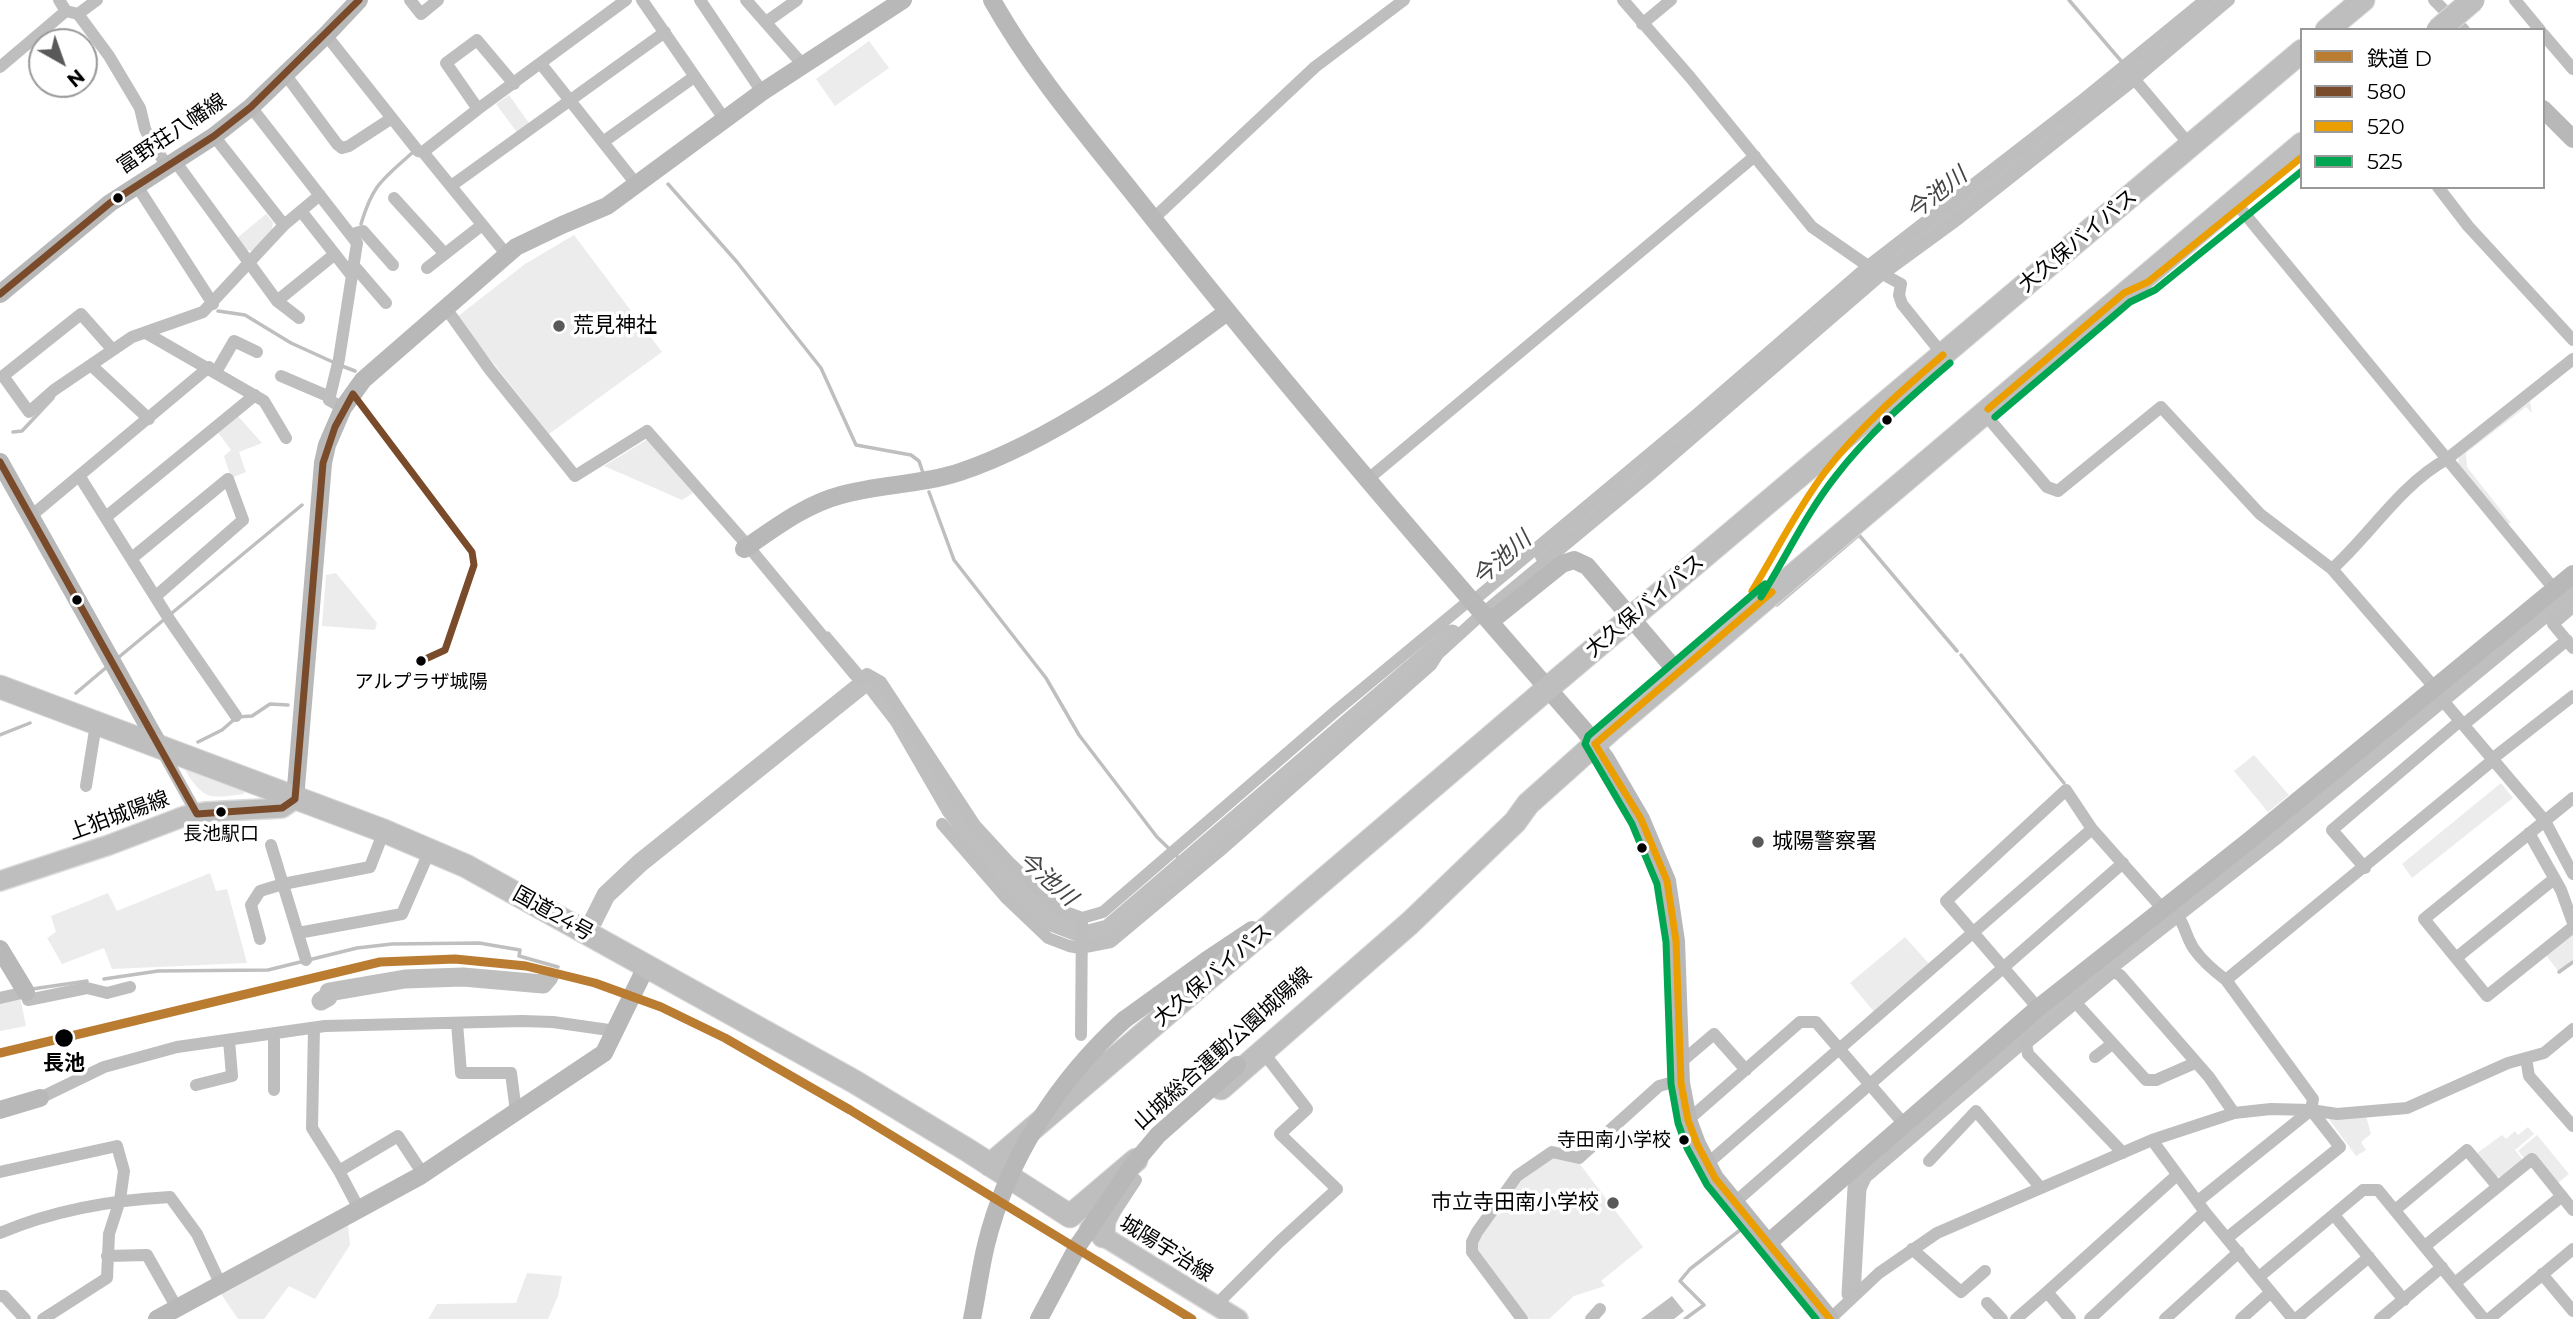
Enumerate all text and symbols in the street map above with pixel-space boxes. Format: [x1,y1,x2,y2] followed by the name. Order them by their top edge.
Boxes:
[28,28,98,98] north arrow
[2300,28,2545,189] legend
[2367,46,2432,71] text: 鉄道 D
[62,64,89,92] text: N
[2367,79,2406,104] text: 580
[113,88,231,180] street label: 富野荘八幡線
[2367,114,2405,139] text: 520
[2367,149,2403,174] text: 525
[1901,162,1973,226] water label: 今池川
[2014,184,2142,298] street label: 大久保バイパス
[111,191,125,205] unlabelled marker
[573,313,657,339] place label: 荒見神社
[551,318,567,334] marker: 荒見神社
[1880,413,1894,427] unlabelled marker
[1467,526,1537,592] water label: 今池川
[1581,549,1709,663] street label: 大久保バイパス
[70,593,84,607] unlabelled marker
[414,654,428,668] marker: アルプラザ城陽
[355,671,487,693] place label: アルプラザ城陽
[65,786,173,846] street label: 上狛城陽線
[214,805,228,819] marker: 長池駅口
[183,823,259,845] place label: 長池駅口
[1772,829,1877,855] place label: 城陽警察署
[1750,834,1766,850] marker: 城陽警察署
[1635,841,1649,855] unlabelled marker
[1012,846,1082,912] water label: 今池川
[508,882,598,946] street label: 国道24号
[1149,918,1277,1032] street label: 大久保バイパス
[1129,962,1317,1136] street label: 山城総合運動公園城陽線
[53,1027,75,1049] marker: 長池
[43,1051,85,1077] place label: 長池
[1557,1129,1671,1151] place label: 寺田南小学校
[1677,1133,1691,1147] marker: 寺田南小学校
[1431,1190,1599,1216] place label: 市立寺田南小学校
[1605,1195,1621,1211] marker: 市立寺田南小学校
[1115,1210,1217,1288] street label: 城陽宇治線

